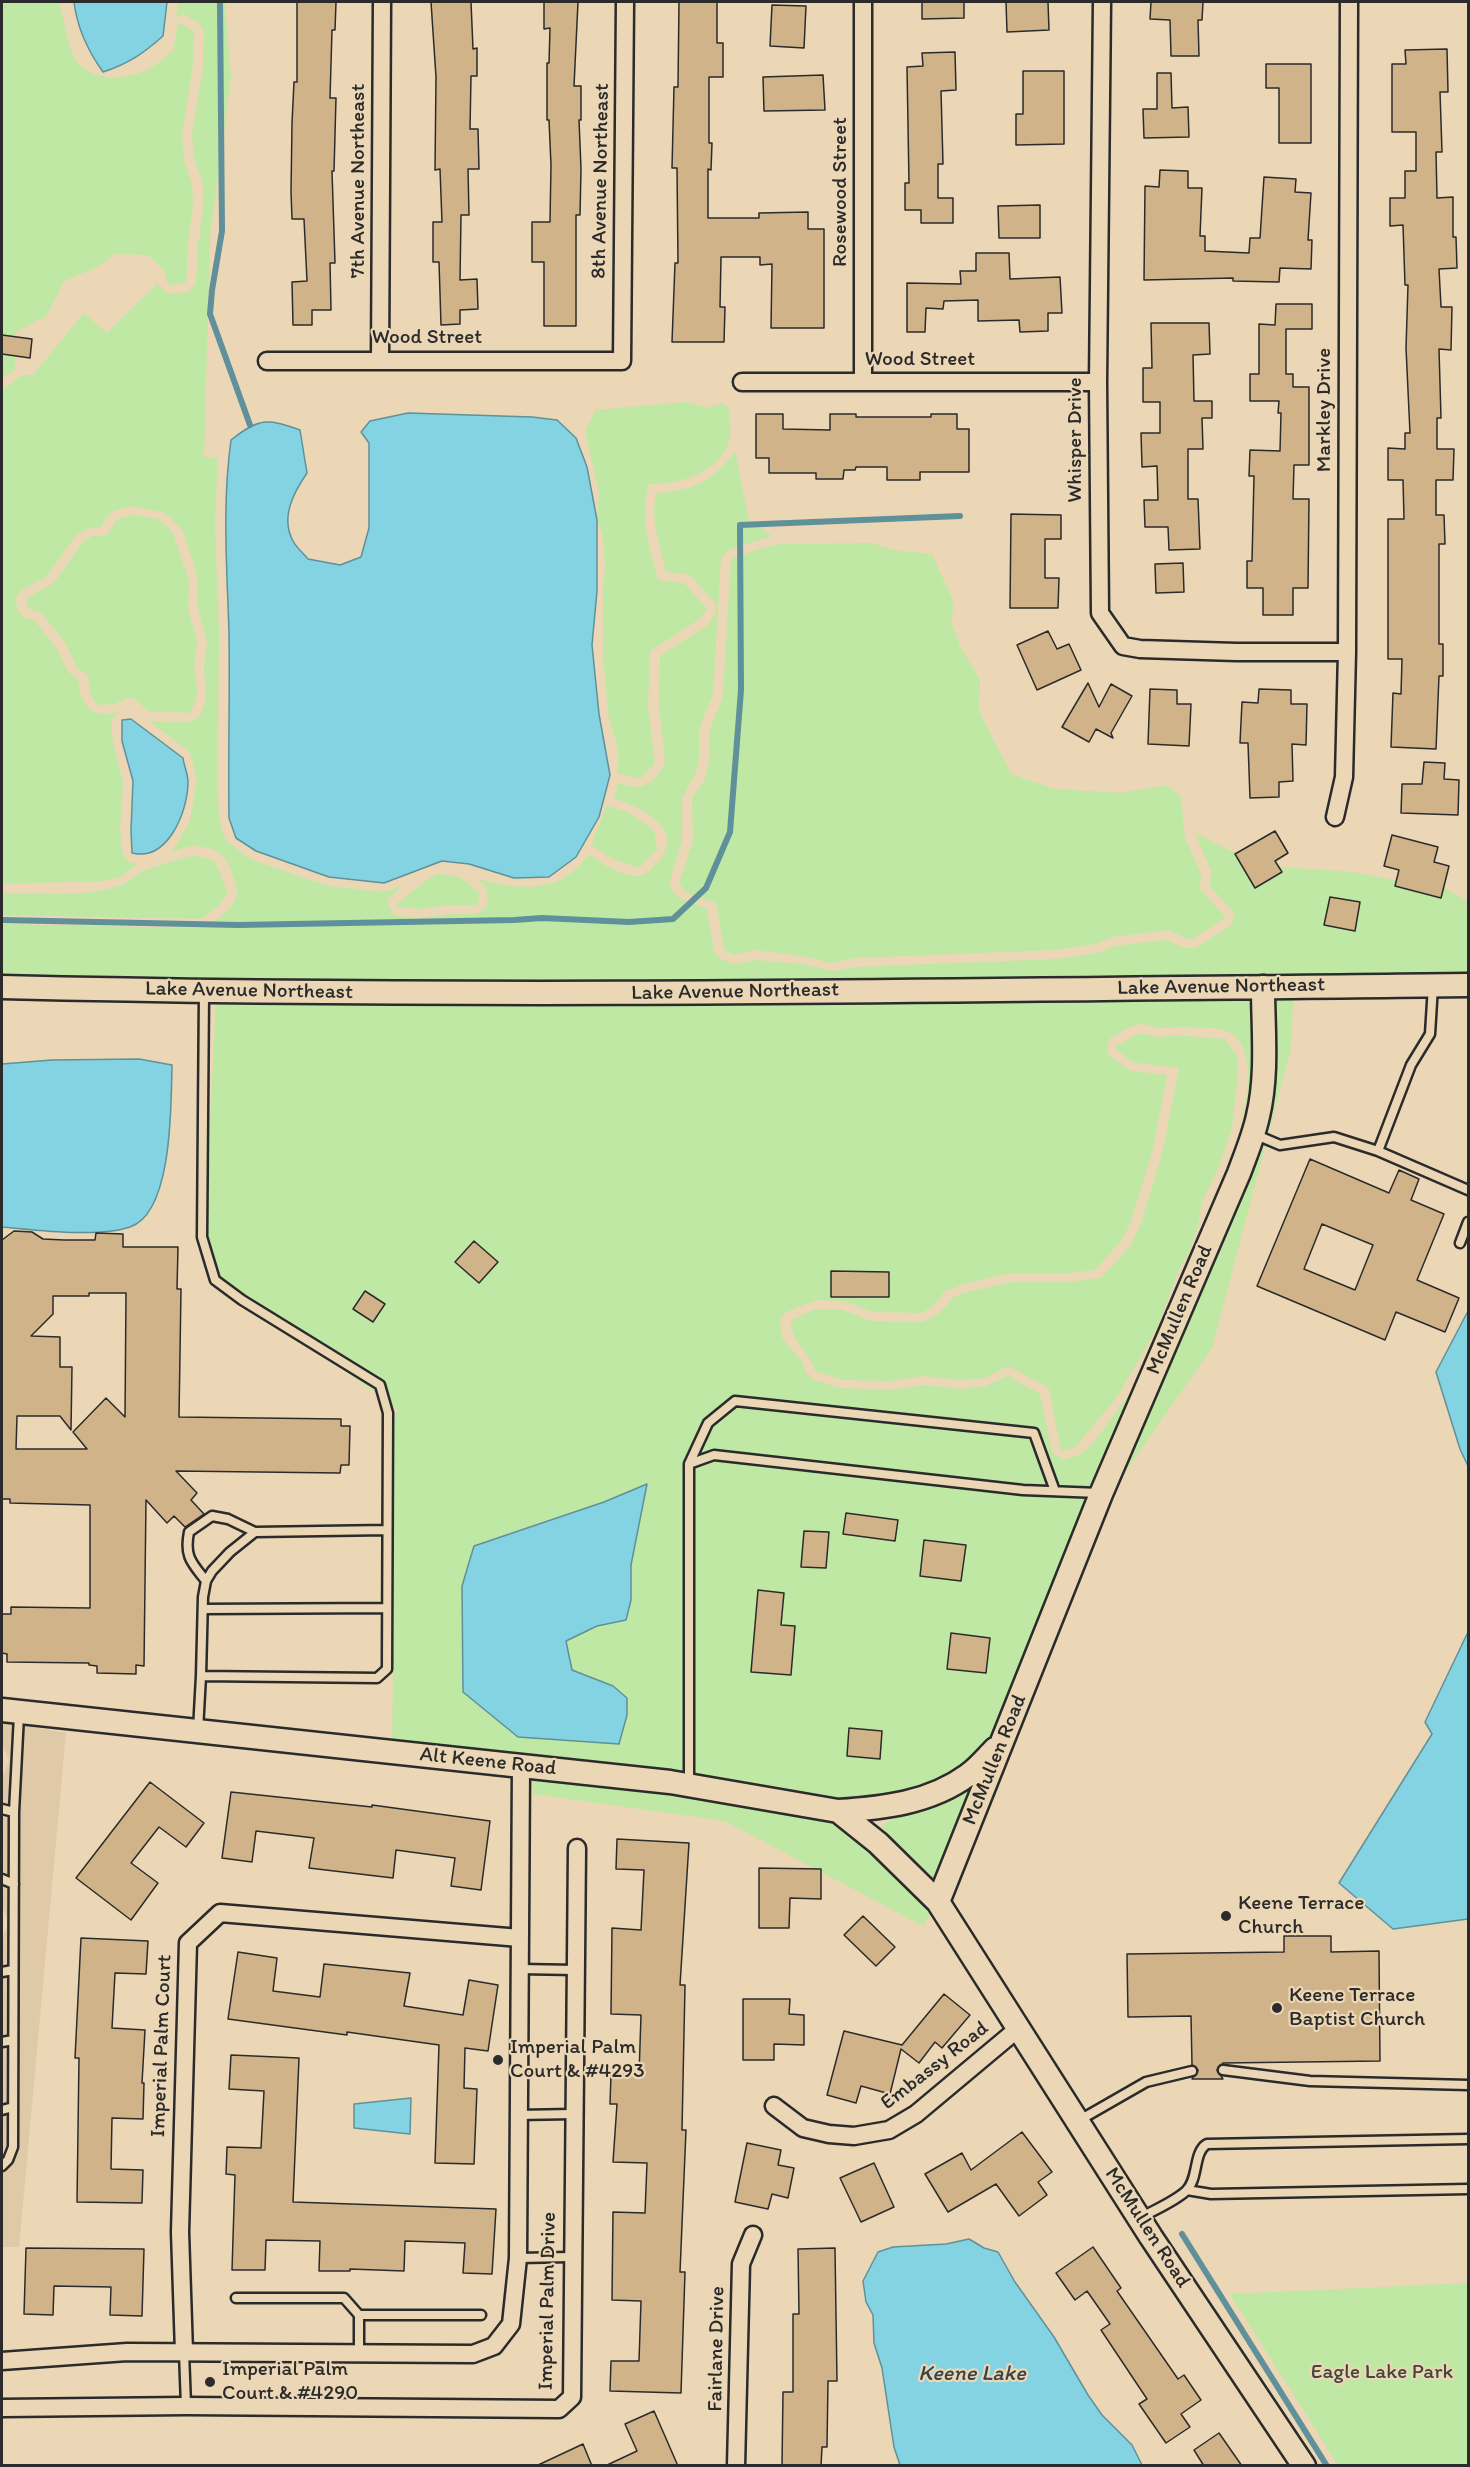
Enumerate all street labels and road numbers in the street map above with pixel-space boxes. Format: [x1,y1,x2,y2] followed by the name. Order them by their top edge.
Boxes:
[587,83,615,279] street label: 8th Avenue Northeast
[346,84,372,278] street label: 7th Avenue Northeast
[828,117,854,267] street label: Rosewood Street
[372,325,482,351] street label: Wood Street
[865,347,975,373] street label: Wood Street
[1312,348,1338,472] street label: Markley Drive
[1063,377,1089,503] street label: Whisper Drive
[1117,973,1325,1001] street label: Lake Avenue Northeast
[145,977,353,1005] street label: Lake Avenue Northeast
[631,978,839,1006] street label: Lake Avenue Northeast
[1141,1241,1219,1379] street label: McMullen Road
[957,1691,1033,1829] street label: McMullen Road
[418,1742,558,1782] street label: Alt Keene Road
[146,1954,178,2138] street label: Imperial Palm Court
[876,2016,994,2116] street label: Embassy Road
[1099,2163,1195,2293] street label: McMullen Road
[534,2212,562,2390] street label: Imperial Palm Drive
[703,2286,731,2412] street label: Fairlane Drive

